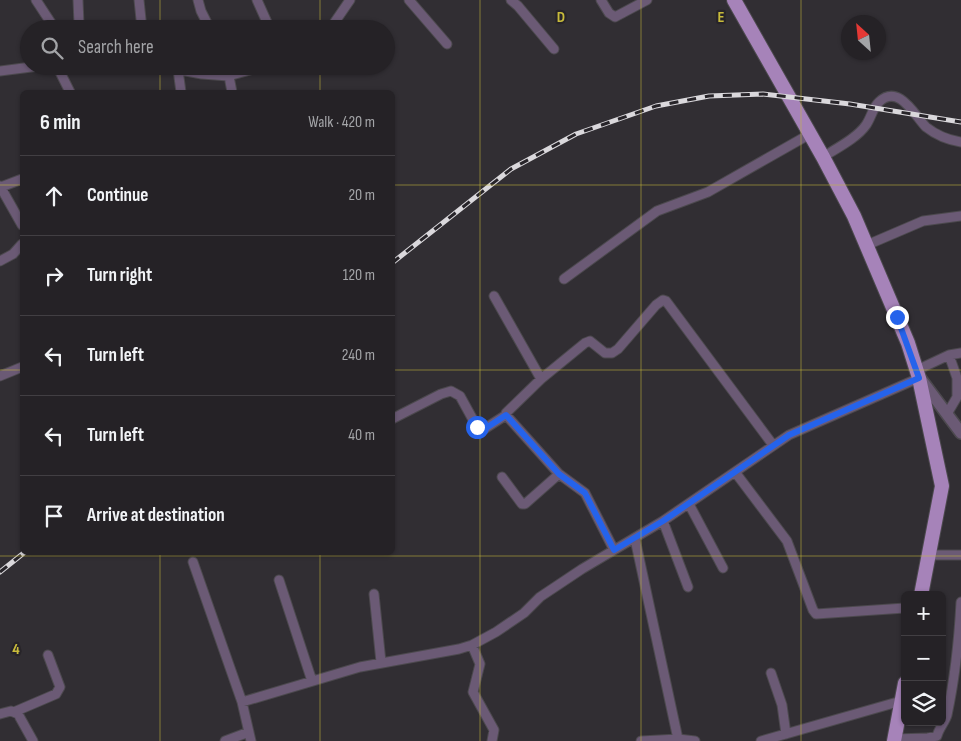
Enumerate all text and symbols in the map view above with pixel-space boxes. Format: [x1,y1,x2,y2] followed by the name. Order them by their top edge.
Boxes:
[557,8,565,27] text: D
[718,8,725,27] text: E
[841,15,886,60] north arrow
[20,20,395,75] search box
[38,34,66,62] icon: search
[78,36,154,59] text: Search here
[40,110,81,135] text: 6 min
[308,113,375,132] text: Walk · 420 m
[40,182,68,210] icon: ahead
[87,184,148,207] text: Continue
[348,186,375,205] text: 20 m
[40,262,68,290] icon: right
[87,264,152,287] text: Turn right
[343,266,375,285] text: 120 m
[886,306,909,329] route end
[40,342,68,370] icon: left
[87,344,144,367] text: Turn left
[342,346,375,365] text: 240 m
[466,416,489,439] route start
[40,422,68,450] icon: left
[87,424,144,447] text: Turn left
[348,426,375,445] text: 40 m
[40,502,68,530] icon: arrive
[87,504,225,527] text: Arrive at destination
[901,591,946,726] map controls
[901,591,946,636] button: +
[901,636,946,681] button: −
[12,640,20,659] text: 4
[901,681,946,726] button: layers

